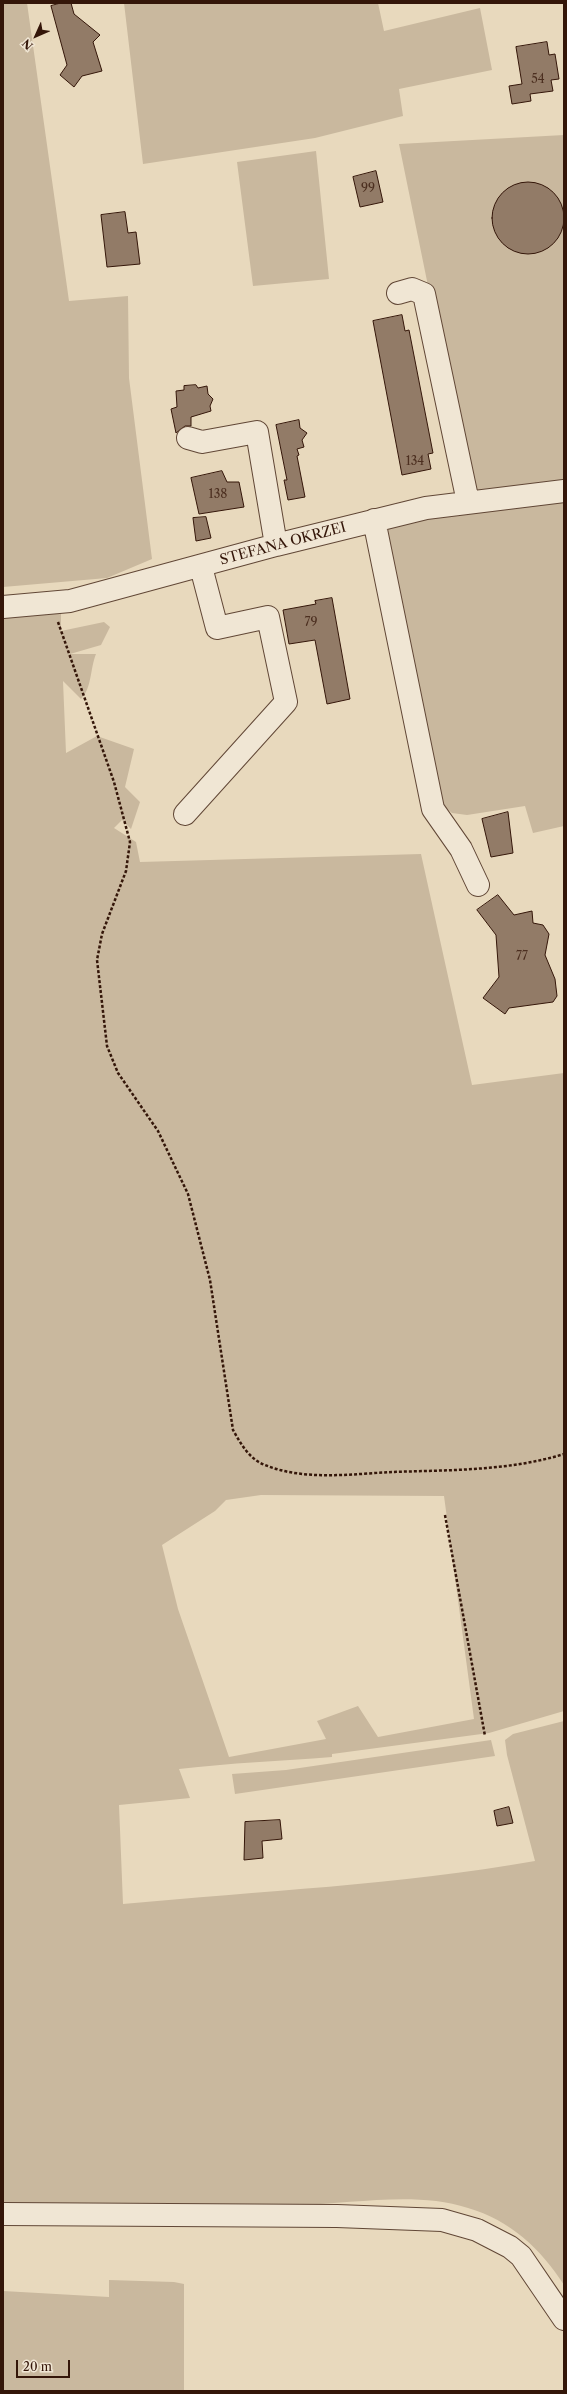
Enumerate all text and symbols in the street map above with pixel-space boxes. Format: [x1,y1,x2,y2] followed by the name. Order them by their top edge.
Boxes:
[16,16,56,56] north arrow
[19,36,36,53] text: N
[531,73,545,87] house number: 54
[361,182,375,196] house number: 99
[406,455,424,469] house number: 134
[209,488,227,502] house number: 138
[218,519,348,569] street label: STEFANA OKRZEI
[305,616,317,630] house number: 79
[516,950,528,964] house number: 77
[18,2352,72,2378] scale bar
[23,2359,52,2374] text: 20 m

